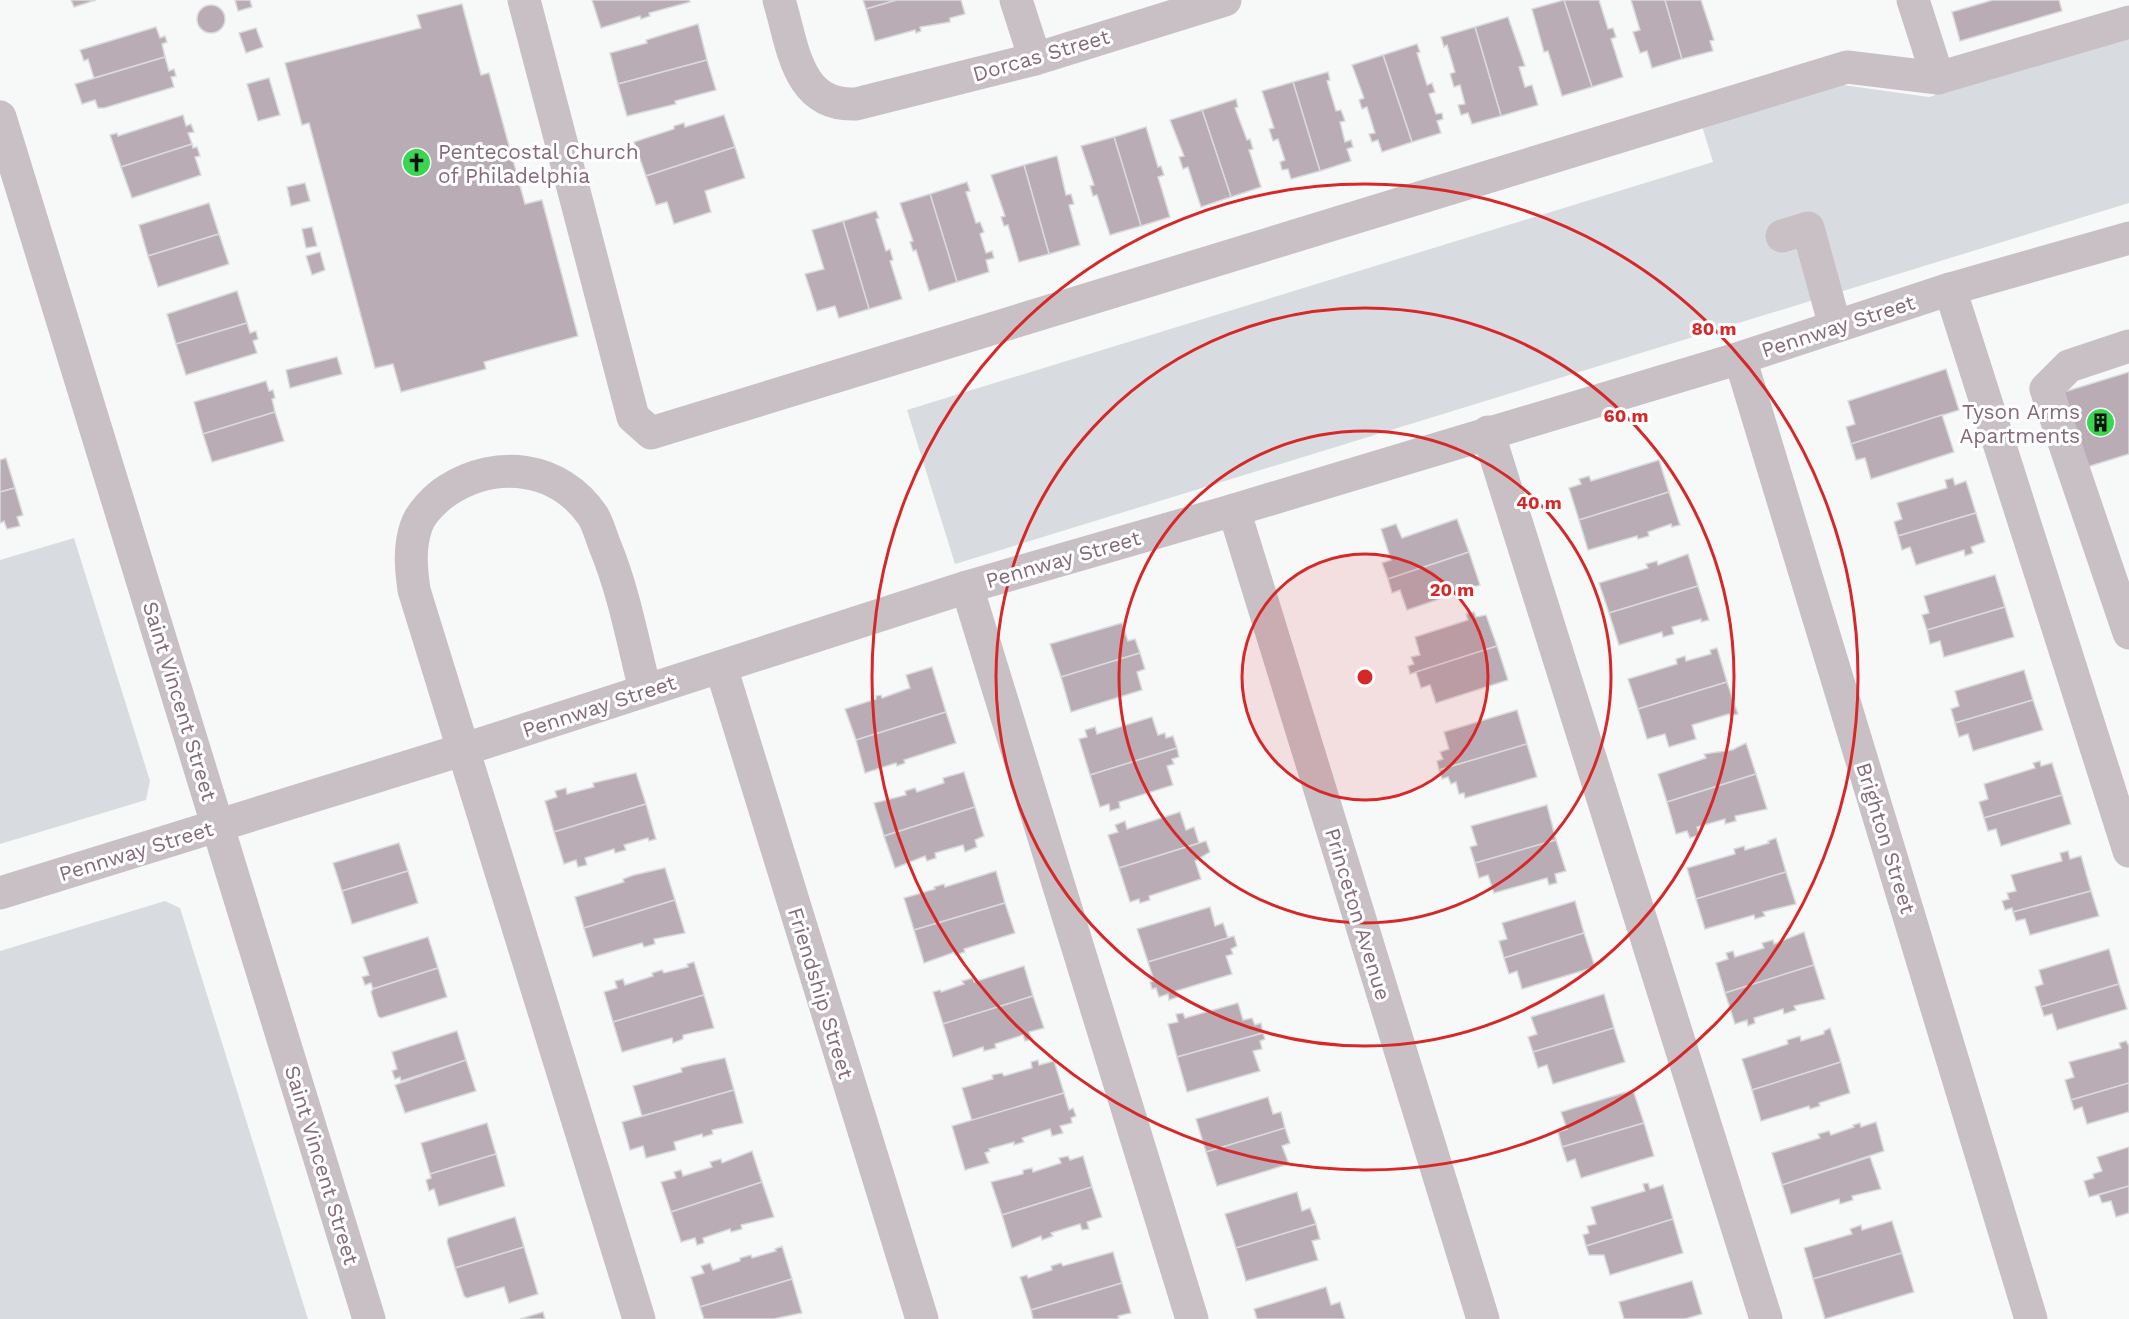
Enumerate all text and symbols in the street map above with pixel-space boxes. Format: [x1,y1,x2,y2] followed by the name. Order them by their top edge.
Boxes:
[970,23,1112,86] street label: Dorcas Street
[438,139,639,188] place label: Pentecostal Church of Philadelphia
[401,147,433,179] church icon: Pentecostal Church of Philadelphia
[1758,289,1918,363] street label: Pennway Street
[1692,318,1736,339] text: 80 m
[1960,399,2080,448] place label: Tyson Arms Apartments
[1604,405,1648,426] text: 60 m
[2085,407,2117,439] building icon: Tyson Arms Apartments
[1516,492,1562,513] text: 40 m
[983,525,1143,593] street label: Pennway Street
[1430,579,1474,600] text: 20 m
[138,598,222,804] street label: Saint Vincent Street
[1355,667,1375,687] centre of rings
[519,669,679,743] street label: Pennway Street
[1851,759,1921,917] street label: Brighton Street
[56,816,216,886] street label: Pennway Street
[1320,825,1396,1003] street label: Princeton Avenue
[783,904,859,1082] street label: Friendship Street
[280,1062,364,1268] street label: Saint Vincent Street

